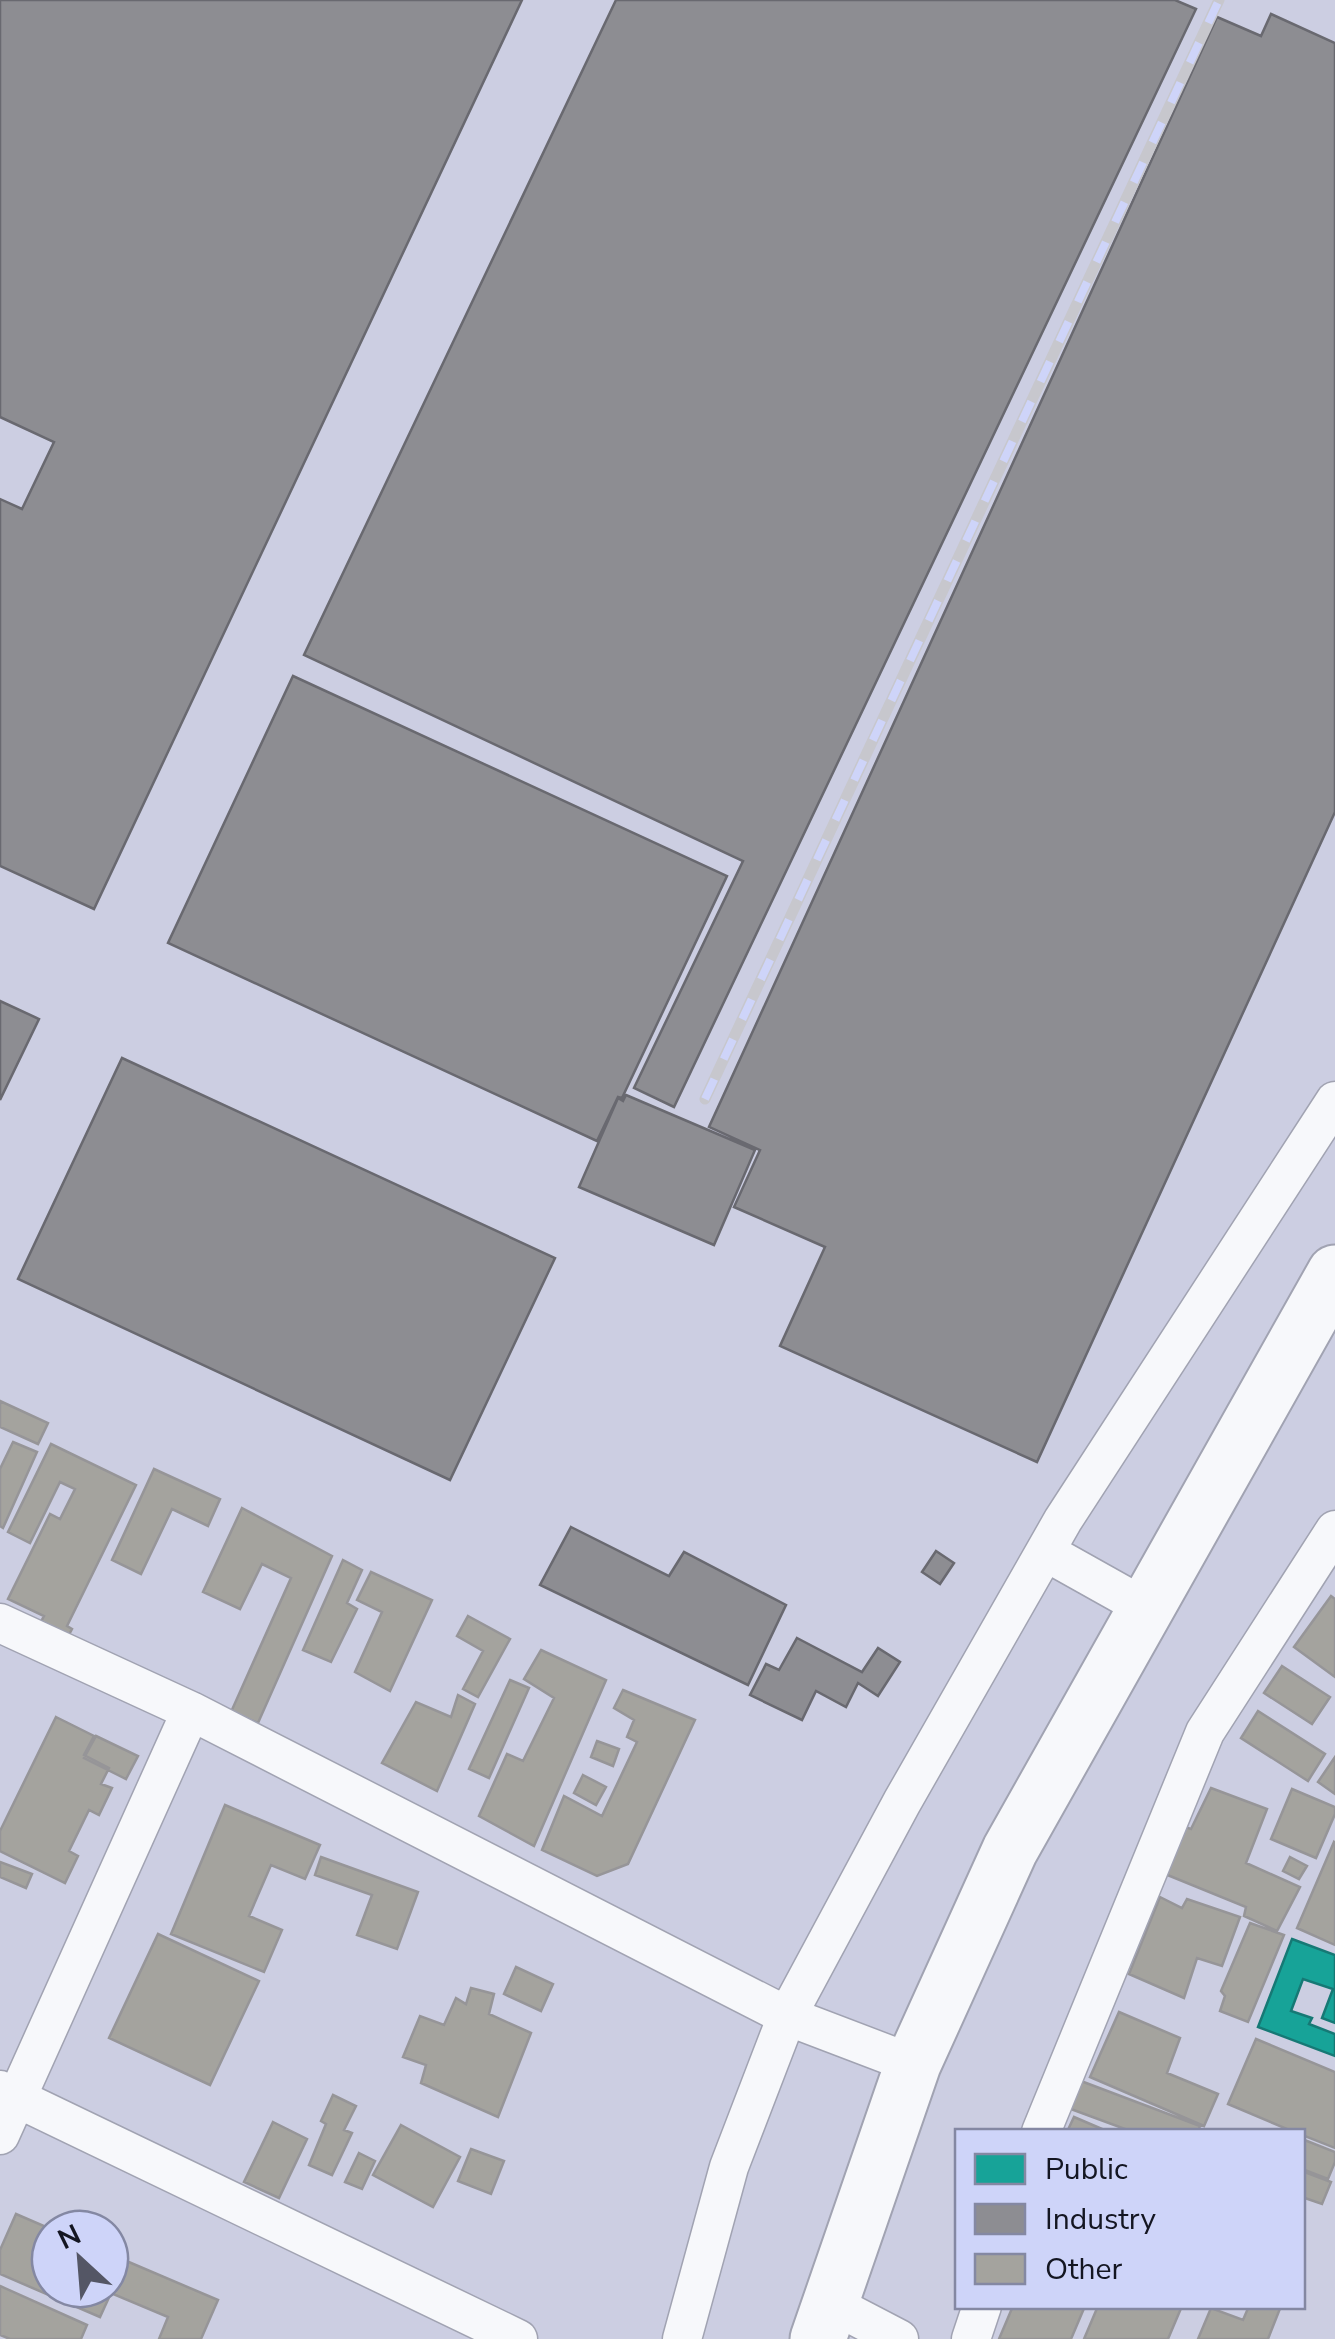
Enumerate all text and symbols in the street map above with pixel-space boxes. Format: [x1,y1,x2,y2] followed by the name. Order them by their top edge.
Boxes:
[955,2129,1305,2309] legend
[1045,2149,1128,2190] text: Public
[1045,2199,1156,2240] text: Industry
[30,2209,130,2309] north arrow
[52,2216,87,2259] text: N
[1045,2249,1123,2290] text: Other

